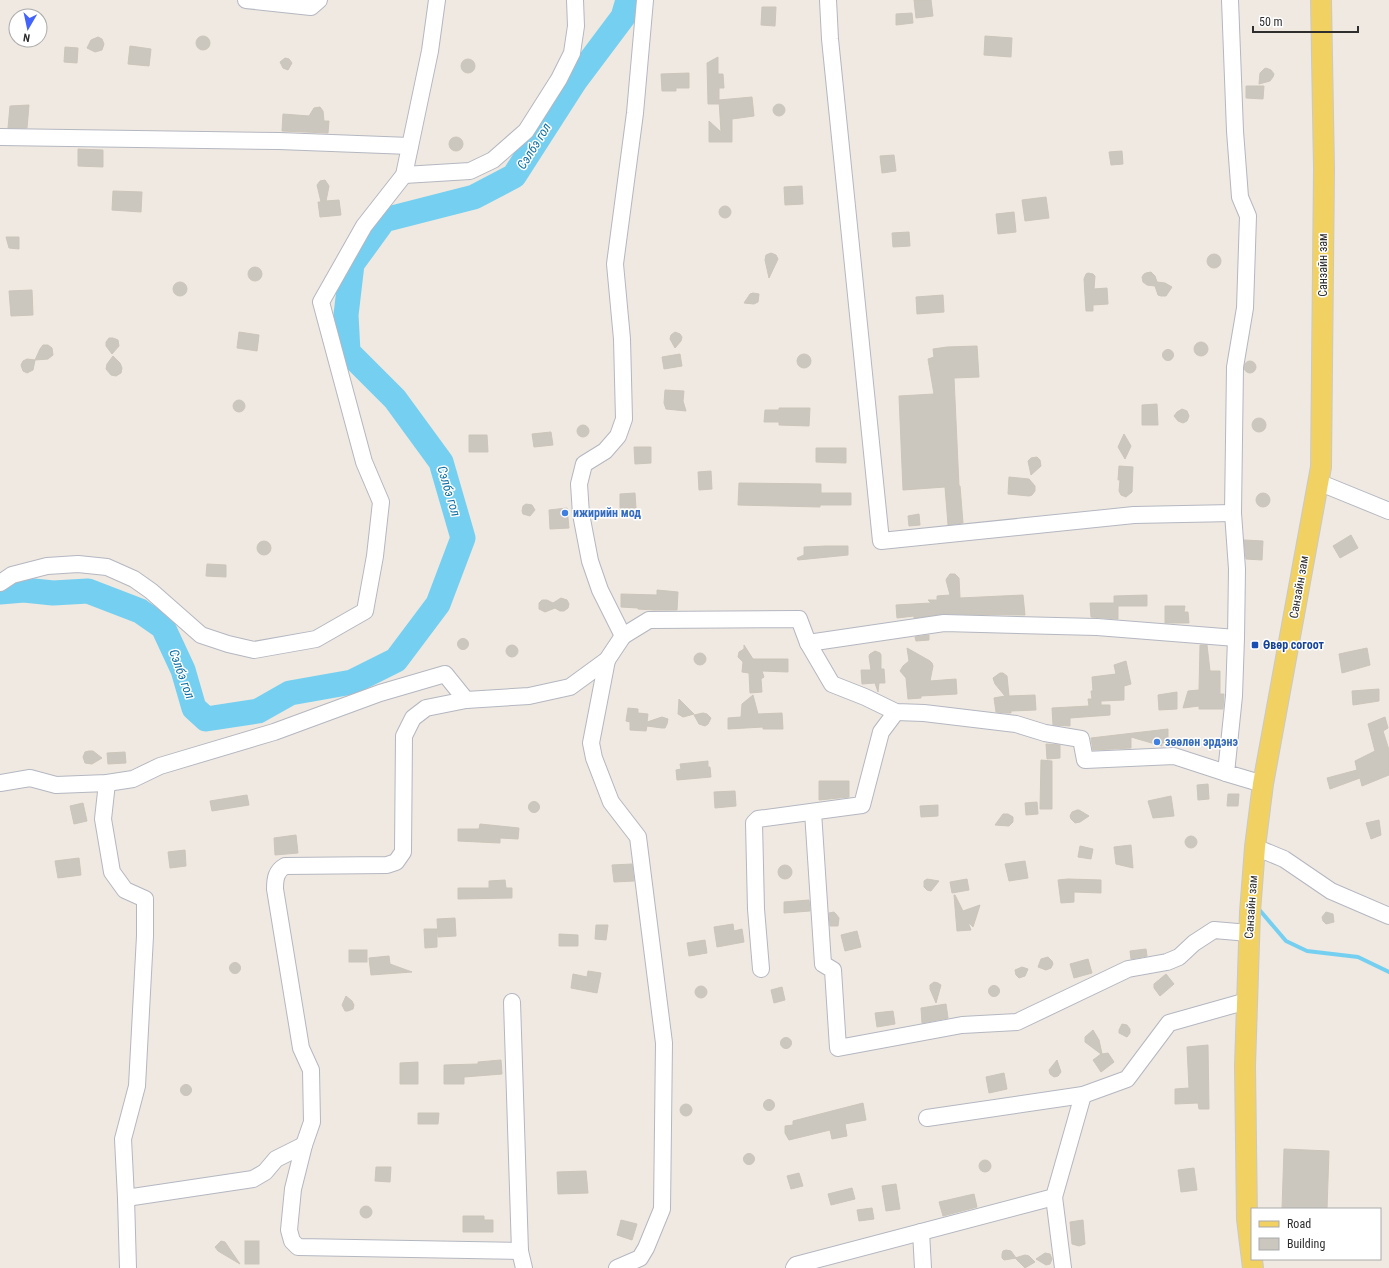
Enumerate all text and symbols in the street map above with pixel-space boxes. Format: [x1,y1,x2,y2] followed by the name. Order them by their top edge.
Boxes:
[8,8,48,48] north arrow
[1253,8,1358,34] scale bar
[1259,15,1283,29] text: 50 m
[22,30,31,44] text: N
[514,120,554,172] water label: Сэлбэ гол
[1316,233,1330,297] street label: Санзайн зам
[434,464,464,518] water label: Сэлбэ гол
[573,506,641,520] place label: ижирийн мод
[560,508,570,518] marker: ижирийн мод
[1287,554,1311,620] street label: Санзайн зам
[1263,638,1324,652] place label: Өвөр согоот
[1250,640,1260,650] marker: Өвөр согоот
[166,647,198,701] water label: Сэлбэ гол
[1165,735,1238,749] place label: зөөлөн эрдэнэ
[1152,737,1162,747] marker: зөөлөн эрдэнэ
[1242,875,1260,939] street label: Санзайн зам
[1251,1208,1381,1260] legend
[1287,1217,1311,1231] text: Road
[1287,1237,1325,1251] text: Building

